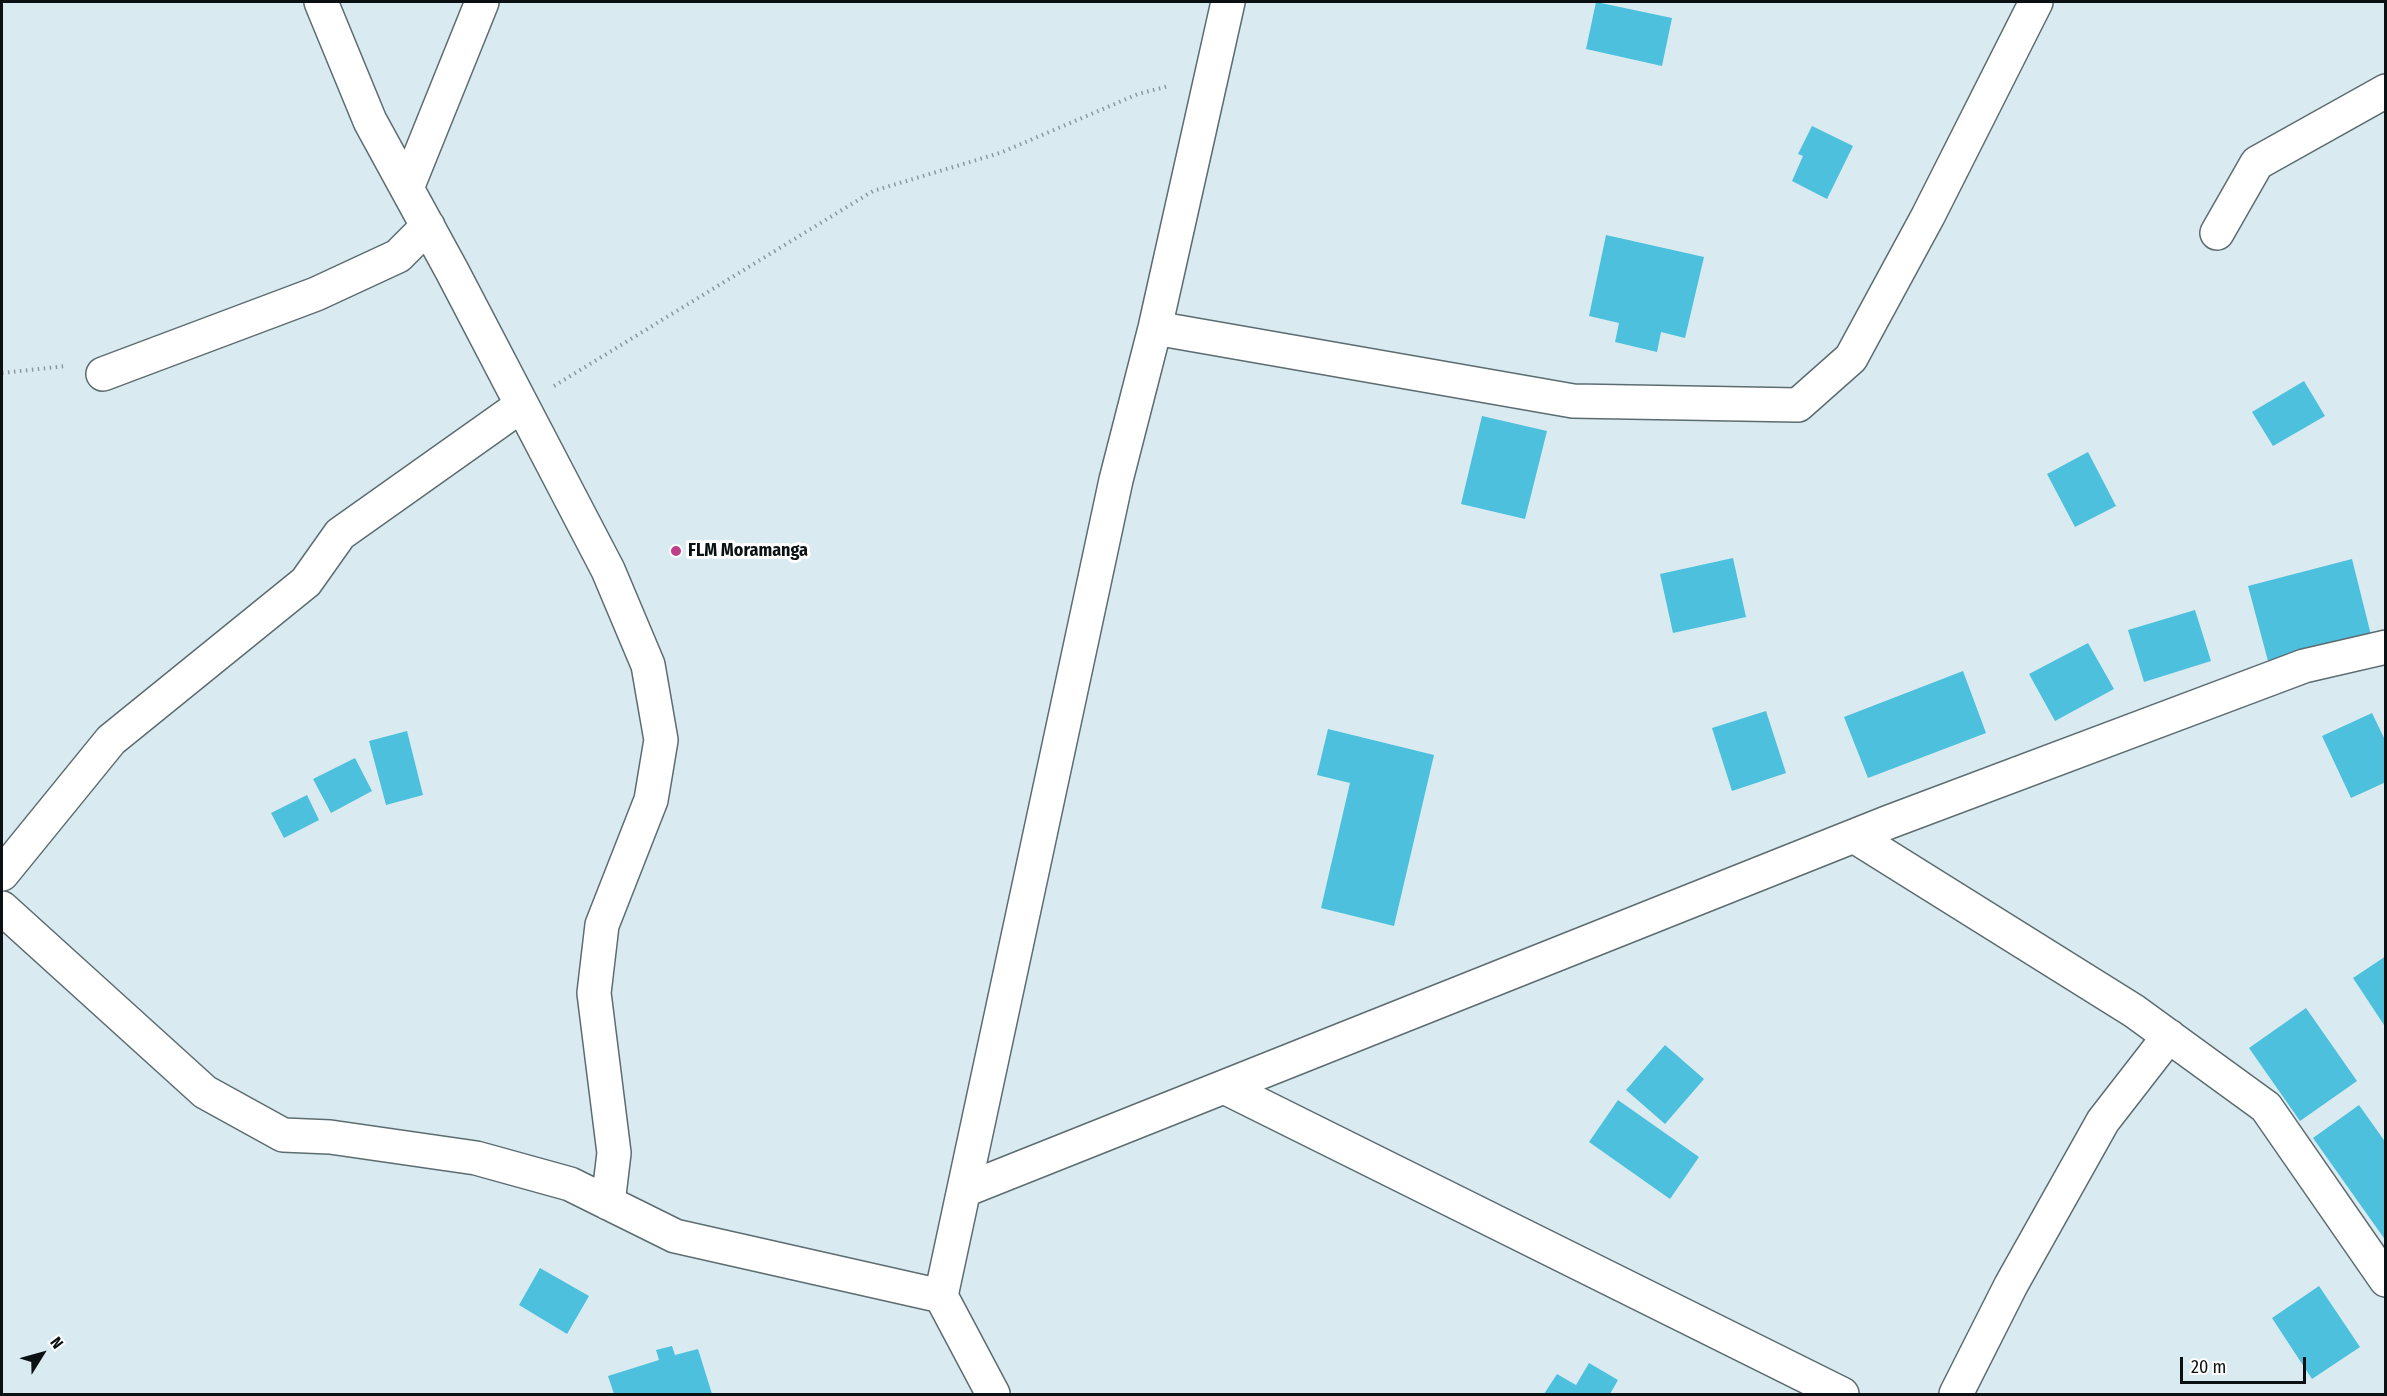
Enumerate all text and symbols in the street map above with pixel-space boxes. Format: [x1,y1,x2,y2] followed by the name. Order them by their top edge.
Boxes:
[688,540,808,562] place label: FLM Moramanga
[669,544,683,558] marker: FLM Moramanga
[12,1324,72,1384] north arrow
[46,1333,67,1352] text: N
[2183,1345,2309,1383] scale bar
[2191,1356,2226,1378] text: 20 m

